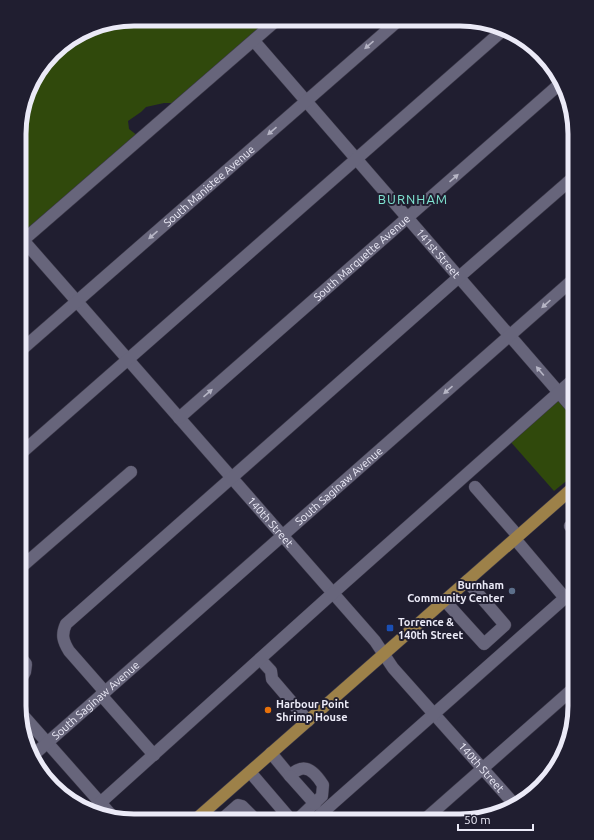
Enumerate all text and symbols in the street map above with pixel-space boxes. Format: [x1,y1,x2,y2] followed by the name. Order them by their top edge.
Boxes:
[364,41,375,50] one-way arrow
[267,126,276,135] one-way arrow
[161,143,257,229] street label: South Manistee Avenue
[448,173,459,182] one-way arrow
[378,192,448,206] district label: BURNHAM
[311,212,412,303] street label: South Marquette Avenue
[414,226,463,281] street label: 141st Street
[148,230,157,239] one-way arrow
[541,300,551,309] one-way arrow
[536,365,545,376] one-way arrow
[443,386,454,395] one-way arrow
[203,388,214,397] one-way arrow
[293,444,385,528] street label: South Saginaw Avenue
[245,494,296,550] street label: 140th Street
[407,579,504,604] place label: Burnham Community Center
[507,586,517,596] marker: Burnham Community Center
[398,616,463,641] place label: Torrence & 140th Street
[385,623,395,633] marker: Torrence & 140th Street
[49,659,142,742] street label: South Saginaw Avenue
[276,698,349,723] place label: Harbour Point Shrimp House
[263,705,273,715] marker: Harbour Point Shrimp House
[456,740,507,795] street label: 140th Street
[458,806,533,832] scale bar
[464,813,491,826] text: 50 m

